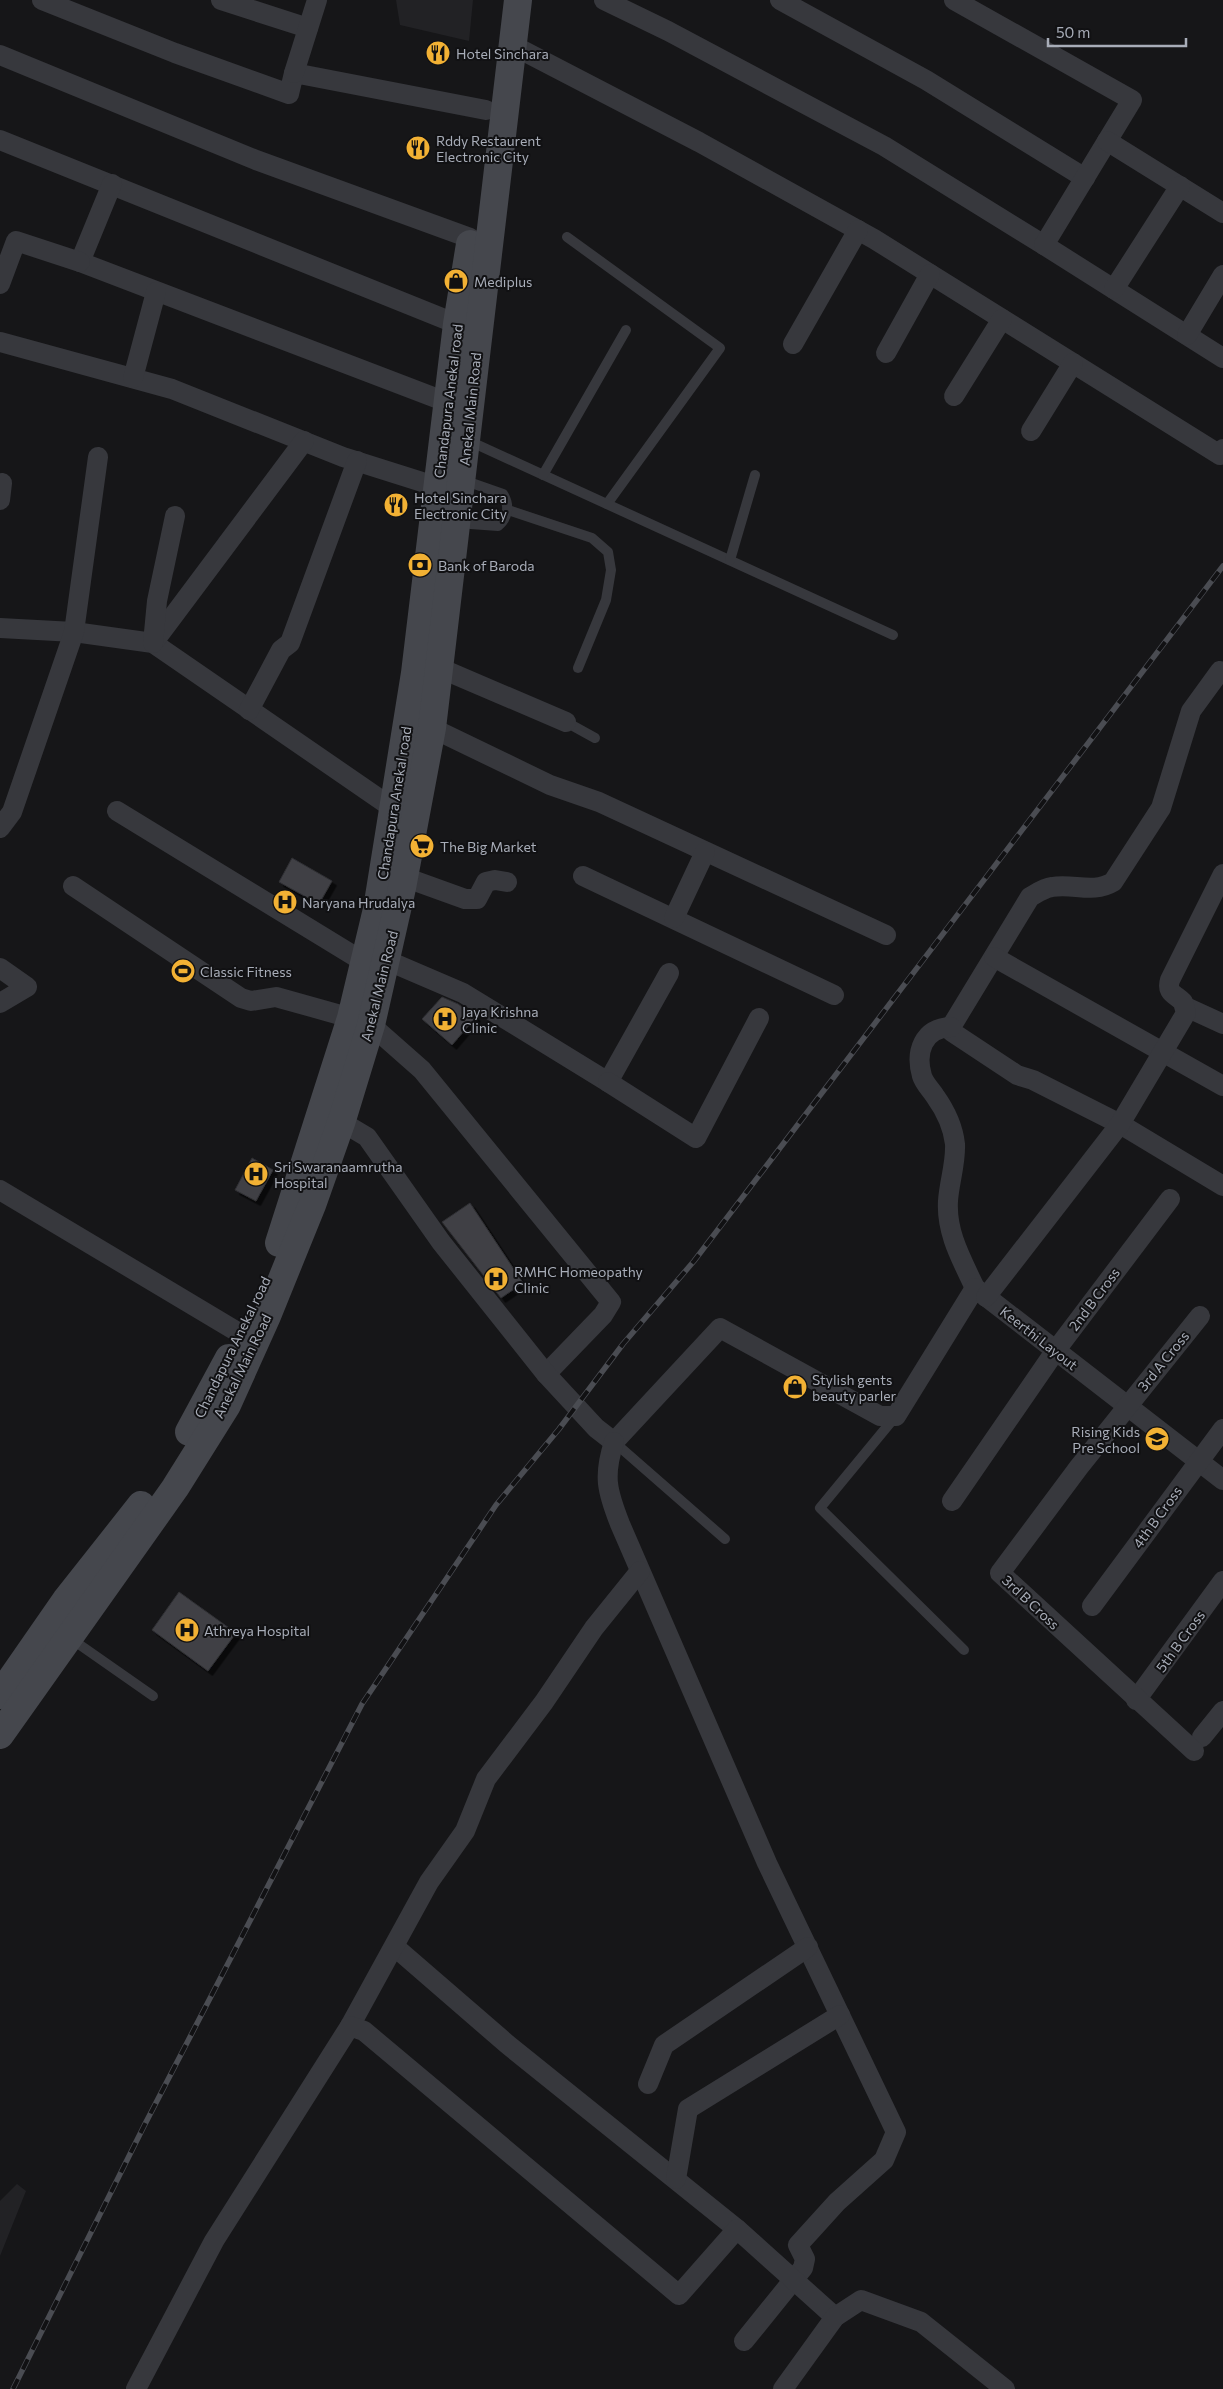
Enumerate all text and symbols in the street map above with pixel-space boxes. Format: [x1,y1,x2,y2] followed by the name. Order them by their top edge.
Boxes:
[1048,15,1186,47] scale bar
[1056,23,1090,41] text: 50 m
[425,40,451,66] restaurant icon: Hotel Sinchara
[456,45,549,62] place label: Hotel Sinchara
[436,132,541,165] place label: Rddy Restaurent Electronic City
[405,135,431,161] restaurant icon: Rddy Restaurent Electronic City
[443,268,469,294] shop icon: Mediplus
[474,273,532,290] place label: Mediplus
[430,323,466,479] street label: Chandapura Anekal road
[456,352,484,466] street label: Anekal Main Road
[414,489,507,522] place label: Hotel Sinchara Electronic City
[383,492,409,518] restaurant icon: Hotel Sinchara Electronic City
[407,552,433,578] bank icon: Bank of Baroda
[438,557,535,574] place label: Bank of Baroda
[373,725,415,881] street label: Chandapura Anekal road
[409,833,435,859] supermarket icon: The Big Market
[440,838,537,855] place label: The Big Market
[272,889,298,915] hospital icon: Naryana Hrudalya
[302,894,415,911] place label: Naryana Hrudalya
[357,929,401,1043] street label: Anekal Main Road
[170,958,196,984] sports icon: Classic Fitness
[200,963,292,980] place label: Classic Fitness
[462,1003,539,1036] place label: Jaya Krishna Clinic
[432,1006,458,1032] hospital icon: Jaya Krishna Clinic
[274,1158,403,1191] place label: Sri Swaranaamrutha Hospital
[243,1161,269,1187] hospital icon: Sri Swaranaamrutha Hospital
[514,1263,643,1296] place label: RMHC Homeopathy Clinic
[1065,1264,1123,1334] street label: 2nd B Cross
[483,1266,509,1292] hospital icon: RMHC Homeopathy Clinic
[190,1273,274,1421] street label: Chandapura Anekal road
[997,1303,1081,1374] street label: Keerthi Layout
[209,1311,275,1421] street label: Anekal Main Road
[1134,1328,1192,1394] street label: 3rd A Cross
[812,1371,897,1404] place label: Stylish gents beauty parler
[782,1374,808,1400] shop icon: Stylish gents beauty parler
[1071,1423,1140,1456] place label: Rising Kids Pre School
[1144,1426,1170,1452] school or university icon: Rising Kids Pre School
[1129,1483,1185,1551] street label: 4th B Cross
[999,1571,1063,1633] street label: 3rd B Cross
[1152,1607,1208,1675] street label: 5th B Cross
[174,1617,200,1643] hospital icon: Athreya Hospital
[204,1622,310,1639] place label: Athreya Hospital

